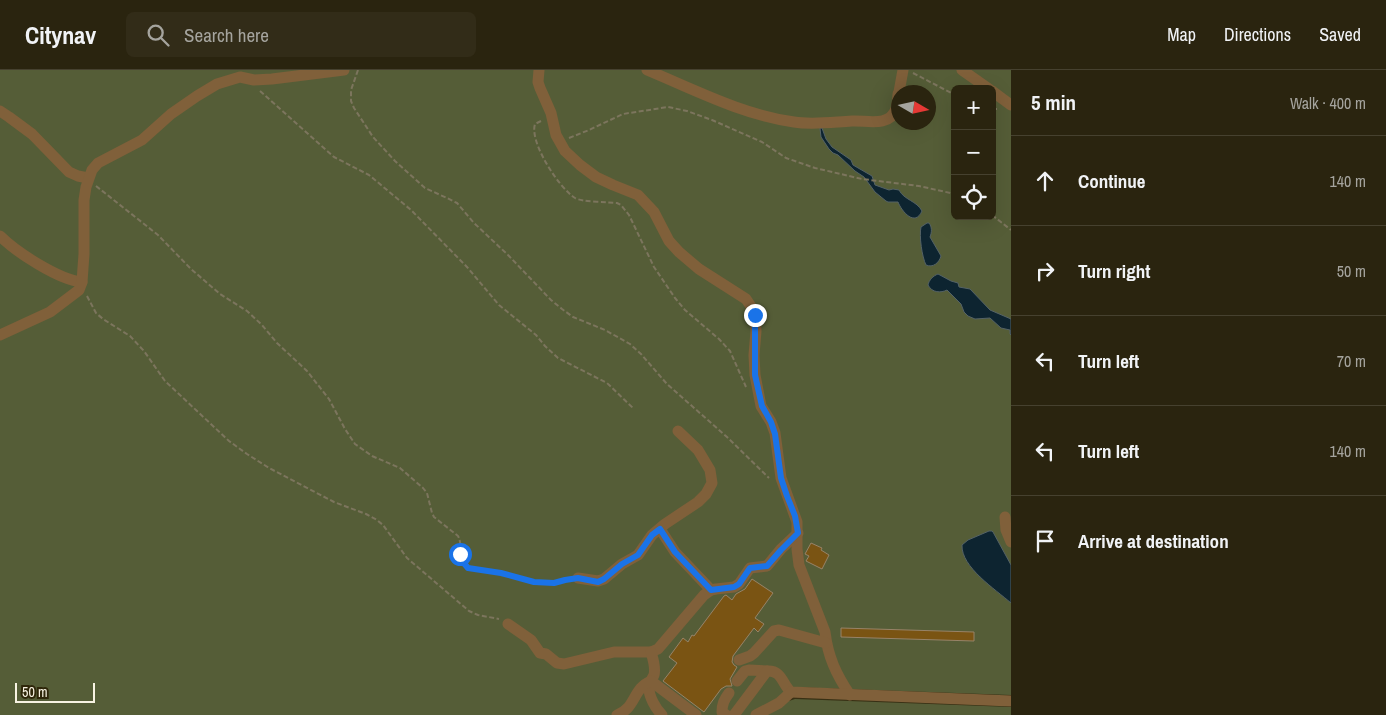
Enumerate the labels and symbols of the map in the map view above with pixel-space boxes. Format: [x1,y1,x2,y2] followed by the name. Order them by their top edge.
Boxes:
[891,85,936,130] north arrow
[744,304,767,327] route end
[449,543,472,566] route start
[15,680,95,703] scale bar

